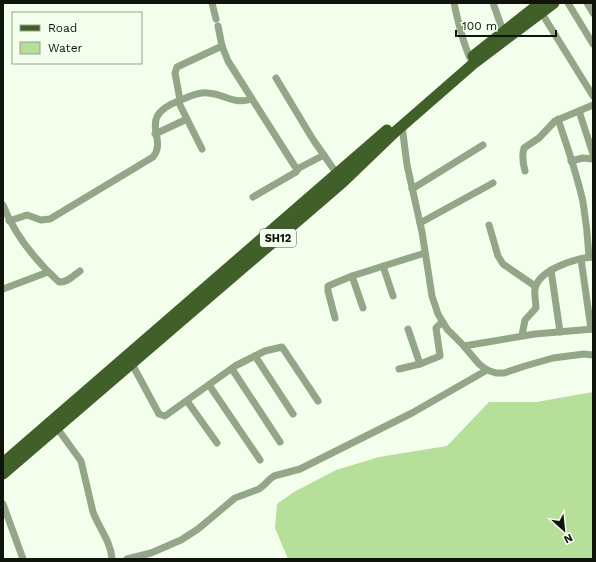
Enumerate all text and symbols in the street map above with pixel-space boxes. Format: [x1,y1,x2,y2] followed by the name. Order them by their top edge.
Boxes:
[12,12,142,64] legend
[456,12,556,38] scale bar
[462,19,497,33] text: 100 m
[48,21,77,35] text: Road
[48,41,83,55] text: Water
[260,229,296,247] road number: SH12
[544,510,584,550] north arrow
[562,531,575,546] text: N

